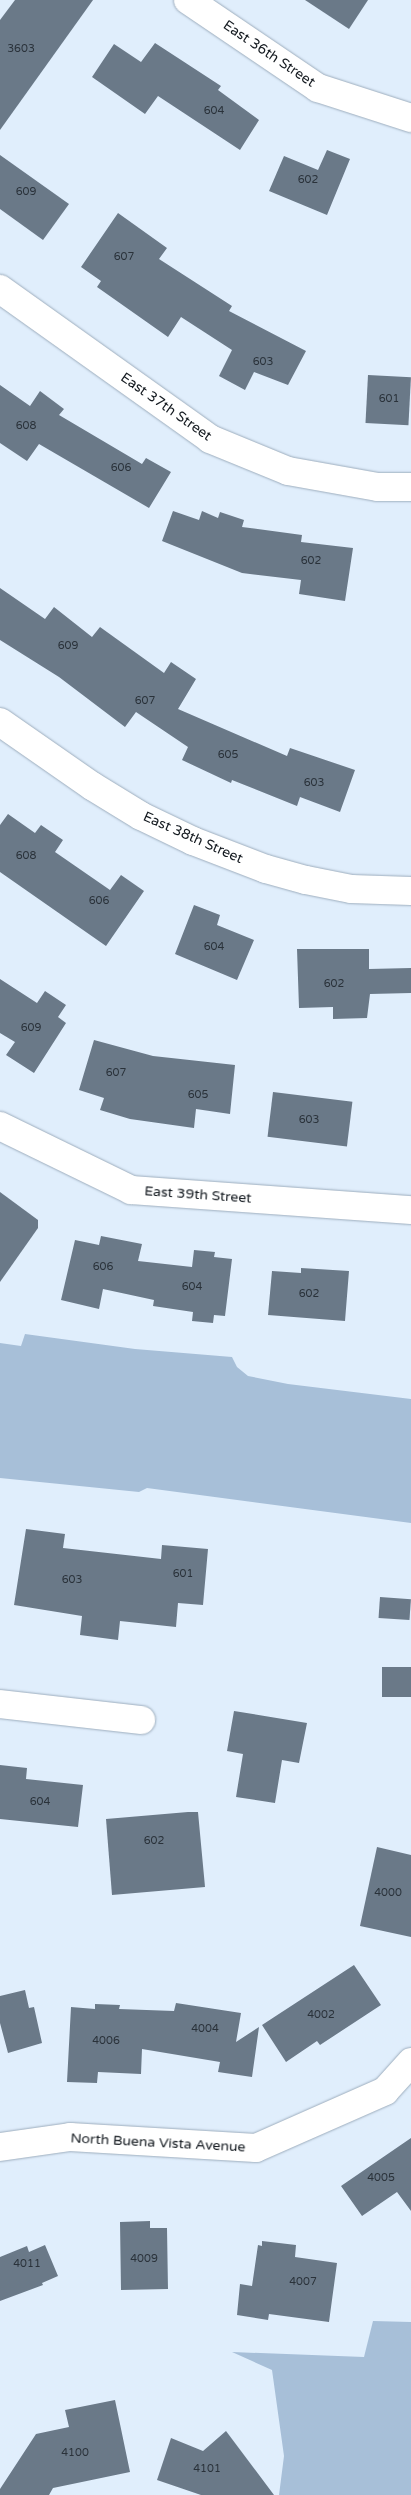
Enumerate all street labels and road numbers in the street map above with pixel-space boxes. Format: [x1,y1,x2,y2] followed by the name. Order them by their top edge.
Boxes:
[220,17,318,91] street label: East 36th Street
[117,369,215,445] street label: East 37th Street
[140,808,246,868] street label: East 38th Street
[144,1183,252,1207] street label: East 39th Street
[70,2130,246,2156] street label: North Buena Vista Avenue

